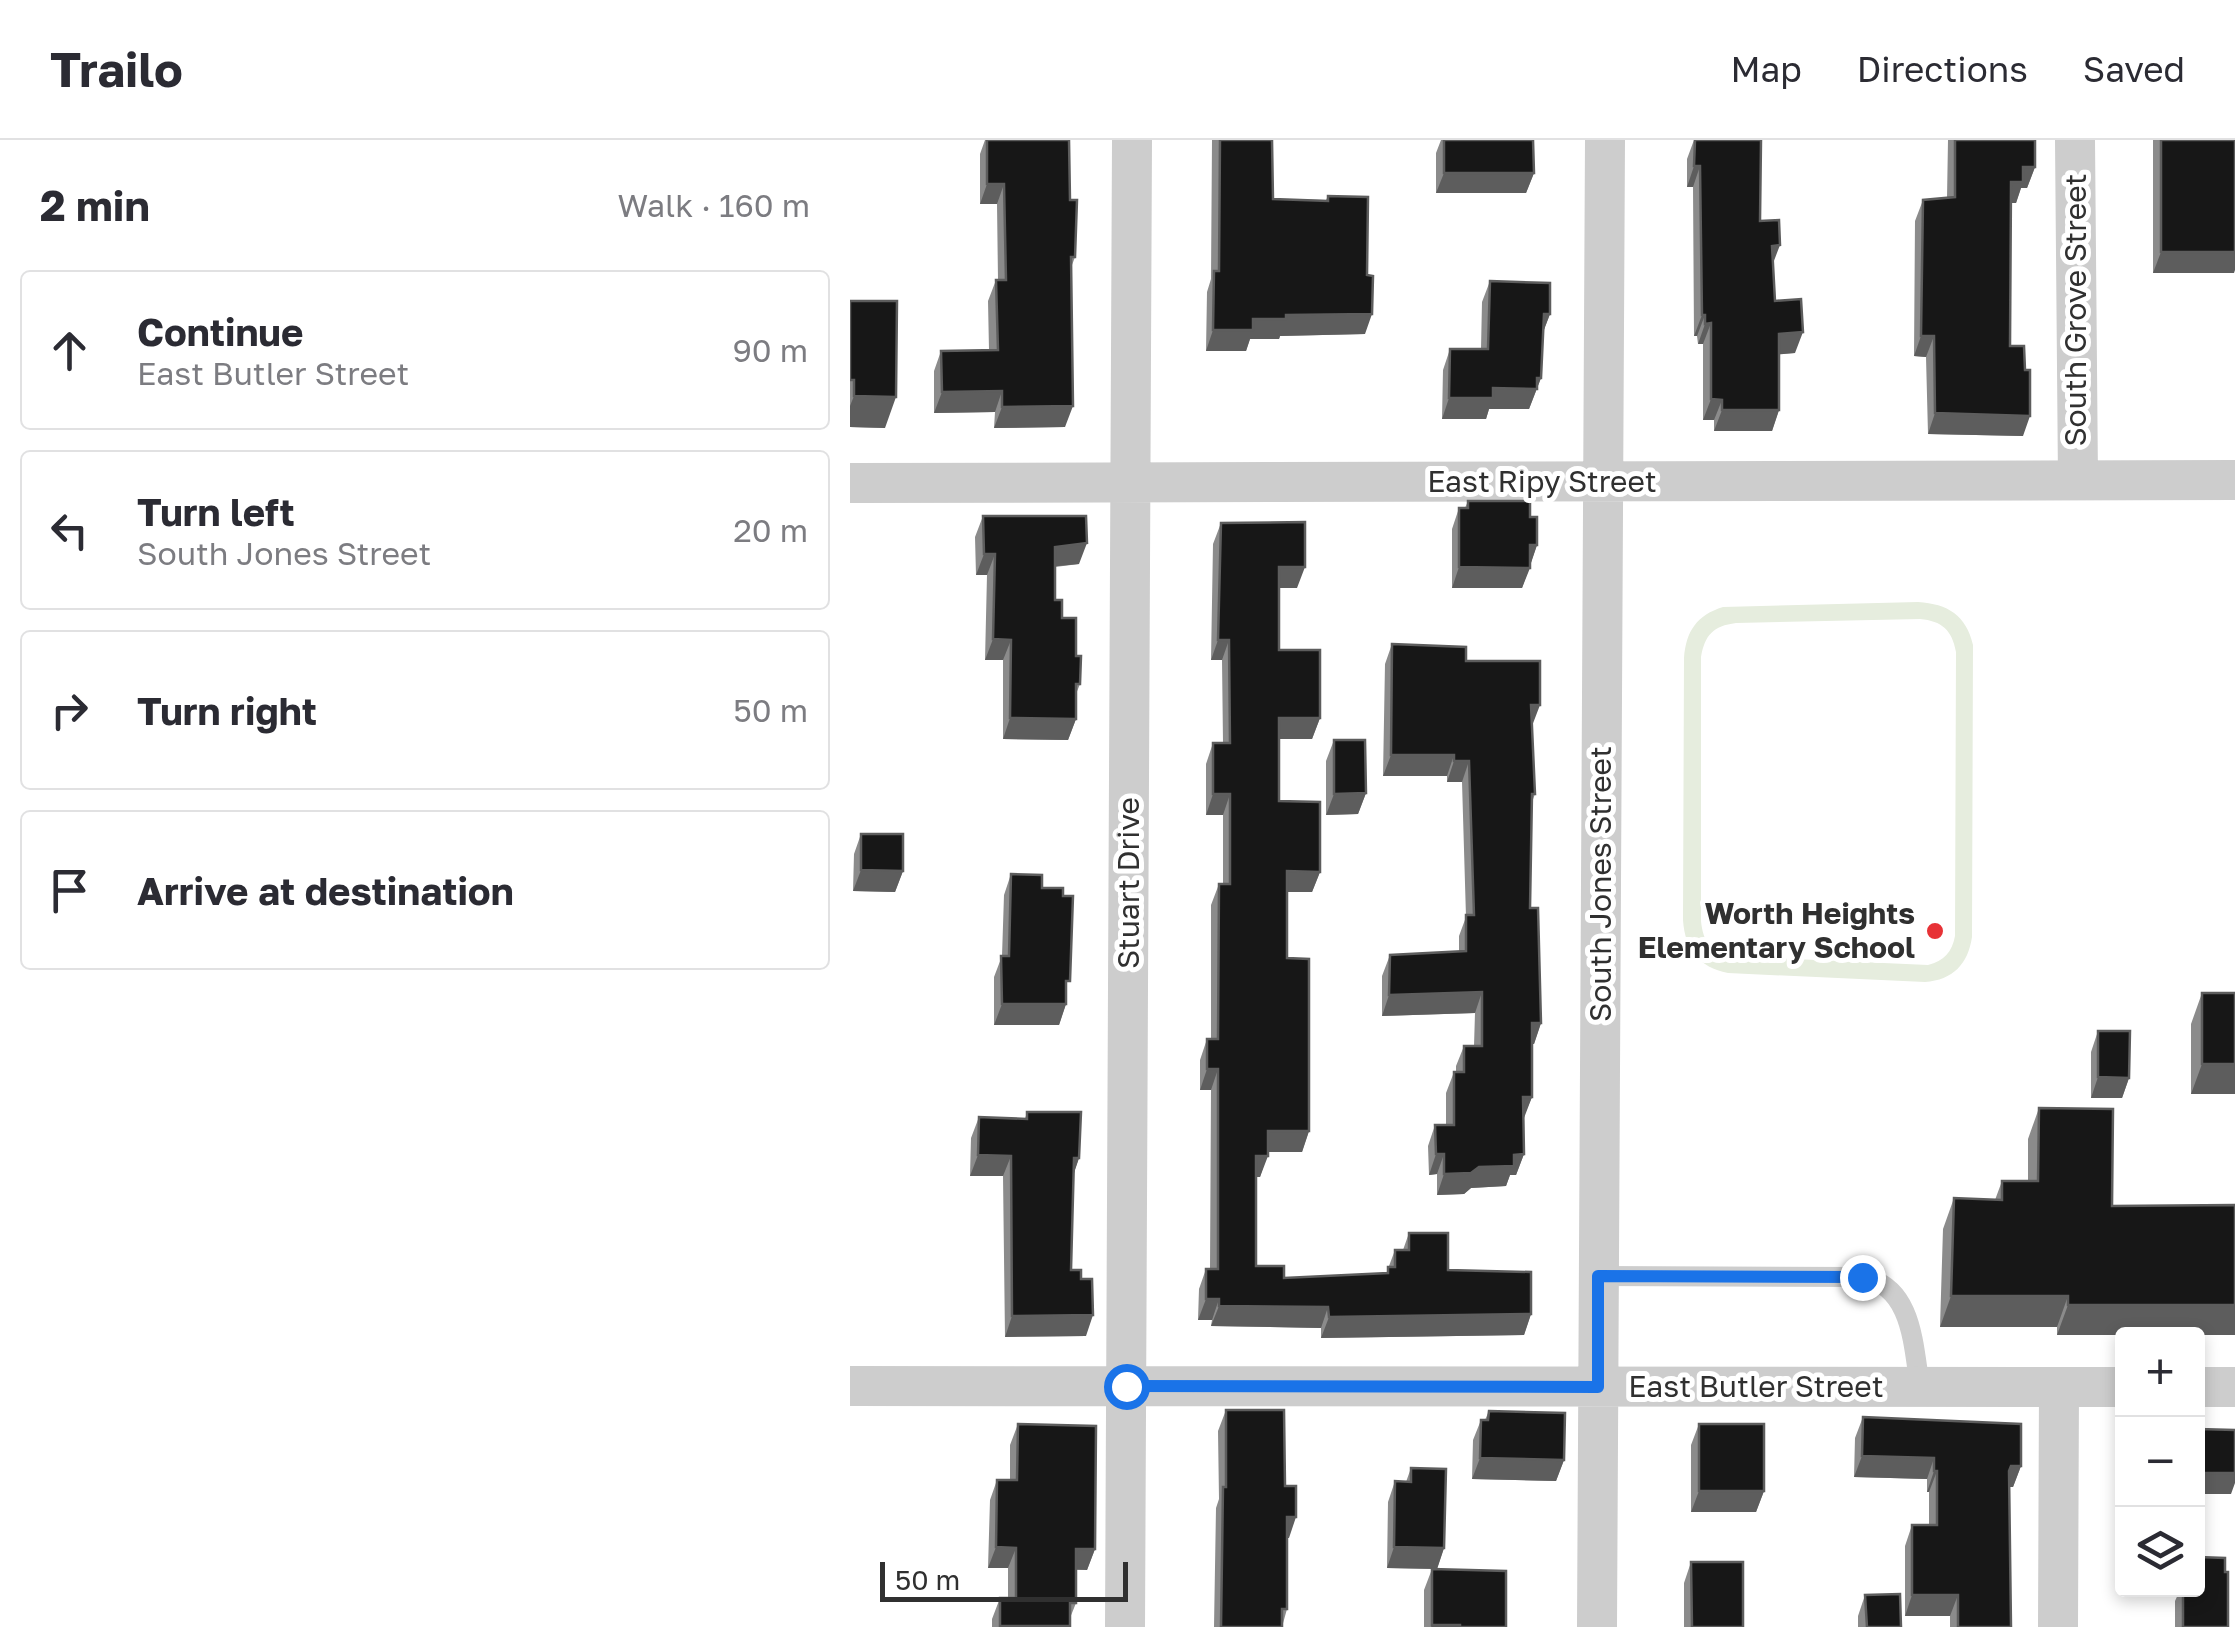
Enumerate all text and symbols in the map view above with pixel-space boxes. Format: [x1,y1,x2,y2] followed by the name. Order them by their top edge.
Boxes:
[50,40,183,98] text: Trailo
[1730,48,1802,90] text: Map
[1857,48,2028,90] text: Directions
[2083,48,2185,90] text: Saved
[2057,173,2093,447] street label: South Grove Street
[40,180,150,230] text: 2 min
[618,186,810,224] text: Walk · 160 m
[137,309,303,354] text: Continue
[42,323,97,378] icon: ahead
[732,331,808,369] text: 90 m
[137,354,409,392] text: East Butler Street
[1427,463,1657,499] street label: East Ripy Street
[137,489,295,534] text: Turn left
[42,503,97,558] icon: left
[733,511,808,549] text: 20 m
[137,534,431,572] text: South Jones Street
[42,683,97,738] icon: right
[137,688,317,733] text: Turn right
[733,691,808,729] text: 50 m
[1582,746,1618,1022] street label: South Jones Street
[1110,797,1146,969] street label: Stuart Drive
[42,863,97,918] icon: arrive
[137,868,514,913] text: Arrive at destination
[1638,895,1915,965] place label: Worth Heights Elementary School
[1924,920,1946,942] marker: Worth Heights Elementary School
[1840,1255,1886,1301] route end
[2115,1327,2205,1597] map controls
[2115,1327,2205,1417] button: +
[1104,1364,1150,1410] route start
[1628,1368,1884,1404] street label: East Butler Street
[2115,1417,2205,1507] button: −
[2115,1507,2205,1597] button: layers
[880,1557,1128,1602] scale bar
[895,1563,960,1596] text: 50 m

